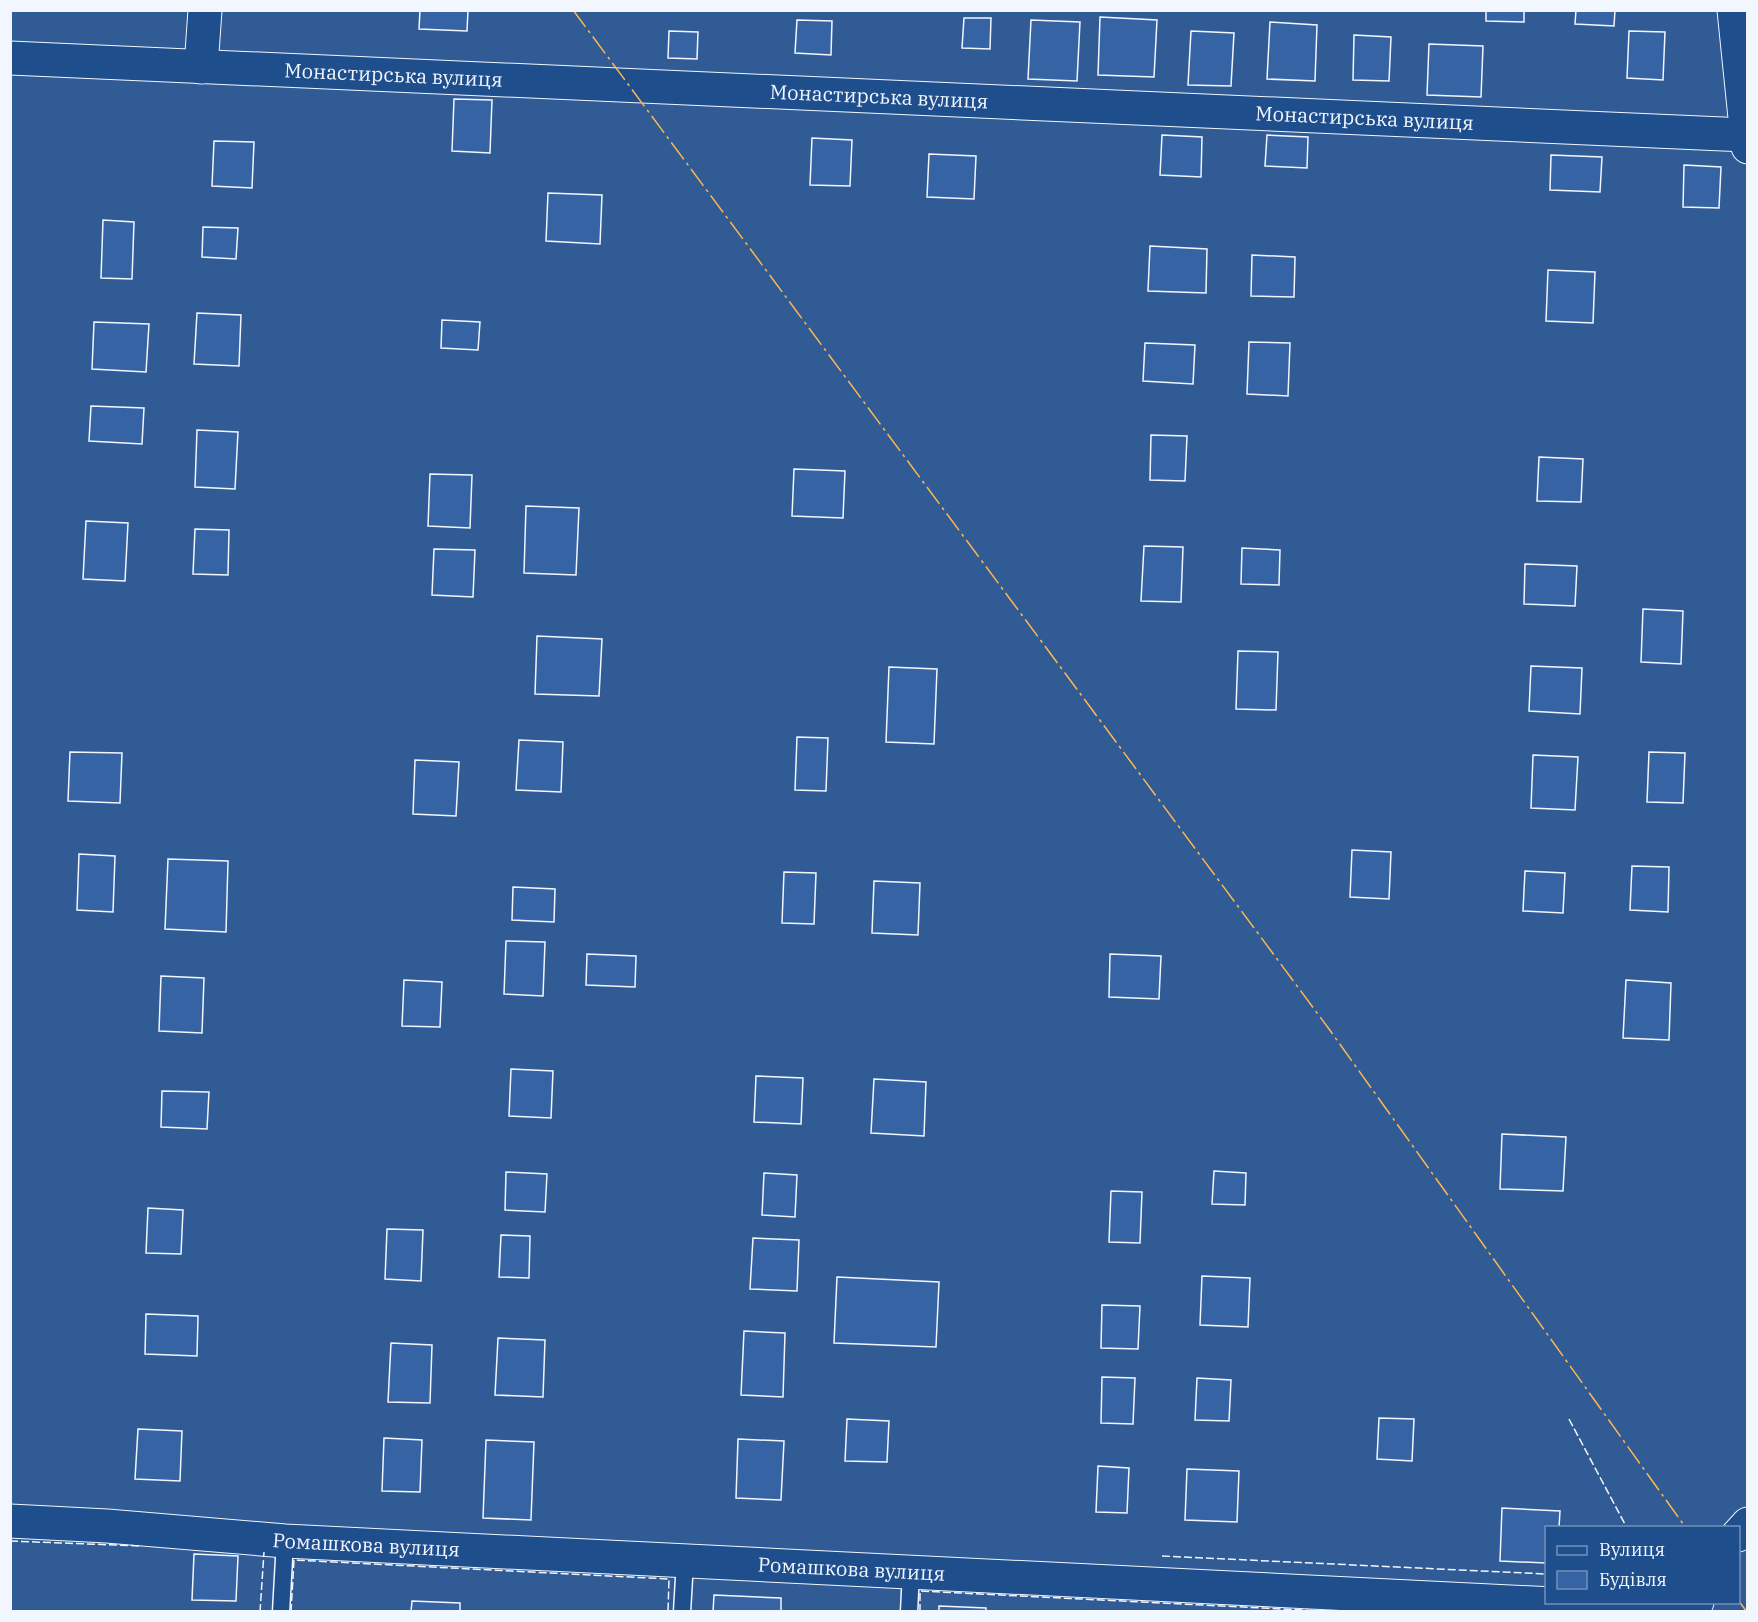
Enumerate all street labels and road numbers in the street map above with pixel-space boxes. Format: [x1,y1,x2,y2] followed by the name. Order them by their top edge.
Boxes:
[284,56,503,93] street label: Монастирська вулиця
[769,78,989,114] street label: Монастирська вулиця
[1255,99,1475,136] street label: Монастирська вулиця
[271,1526,460,1563] street label: Ромашкова вулиця
[757,1551,946,1587] street label: Ромашкова вулиця

